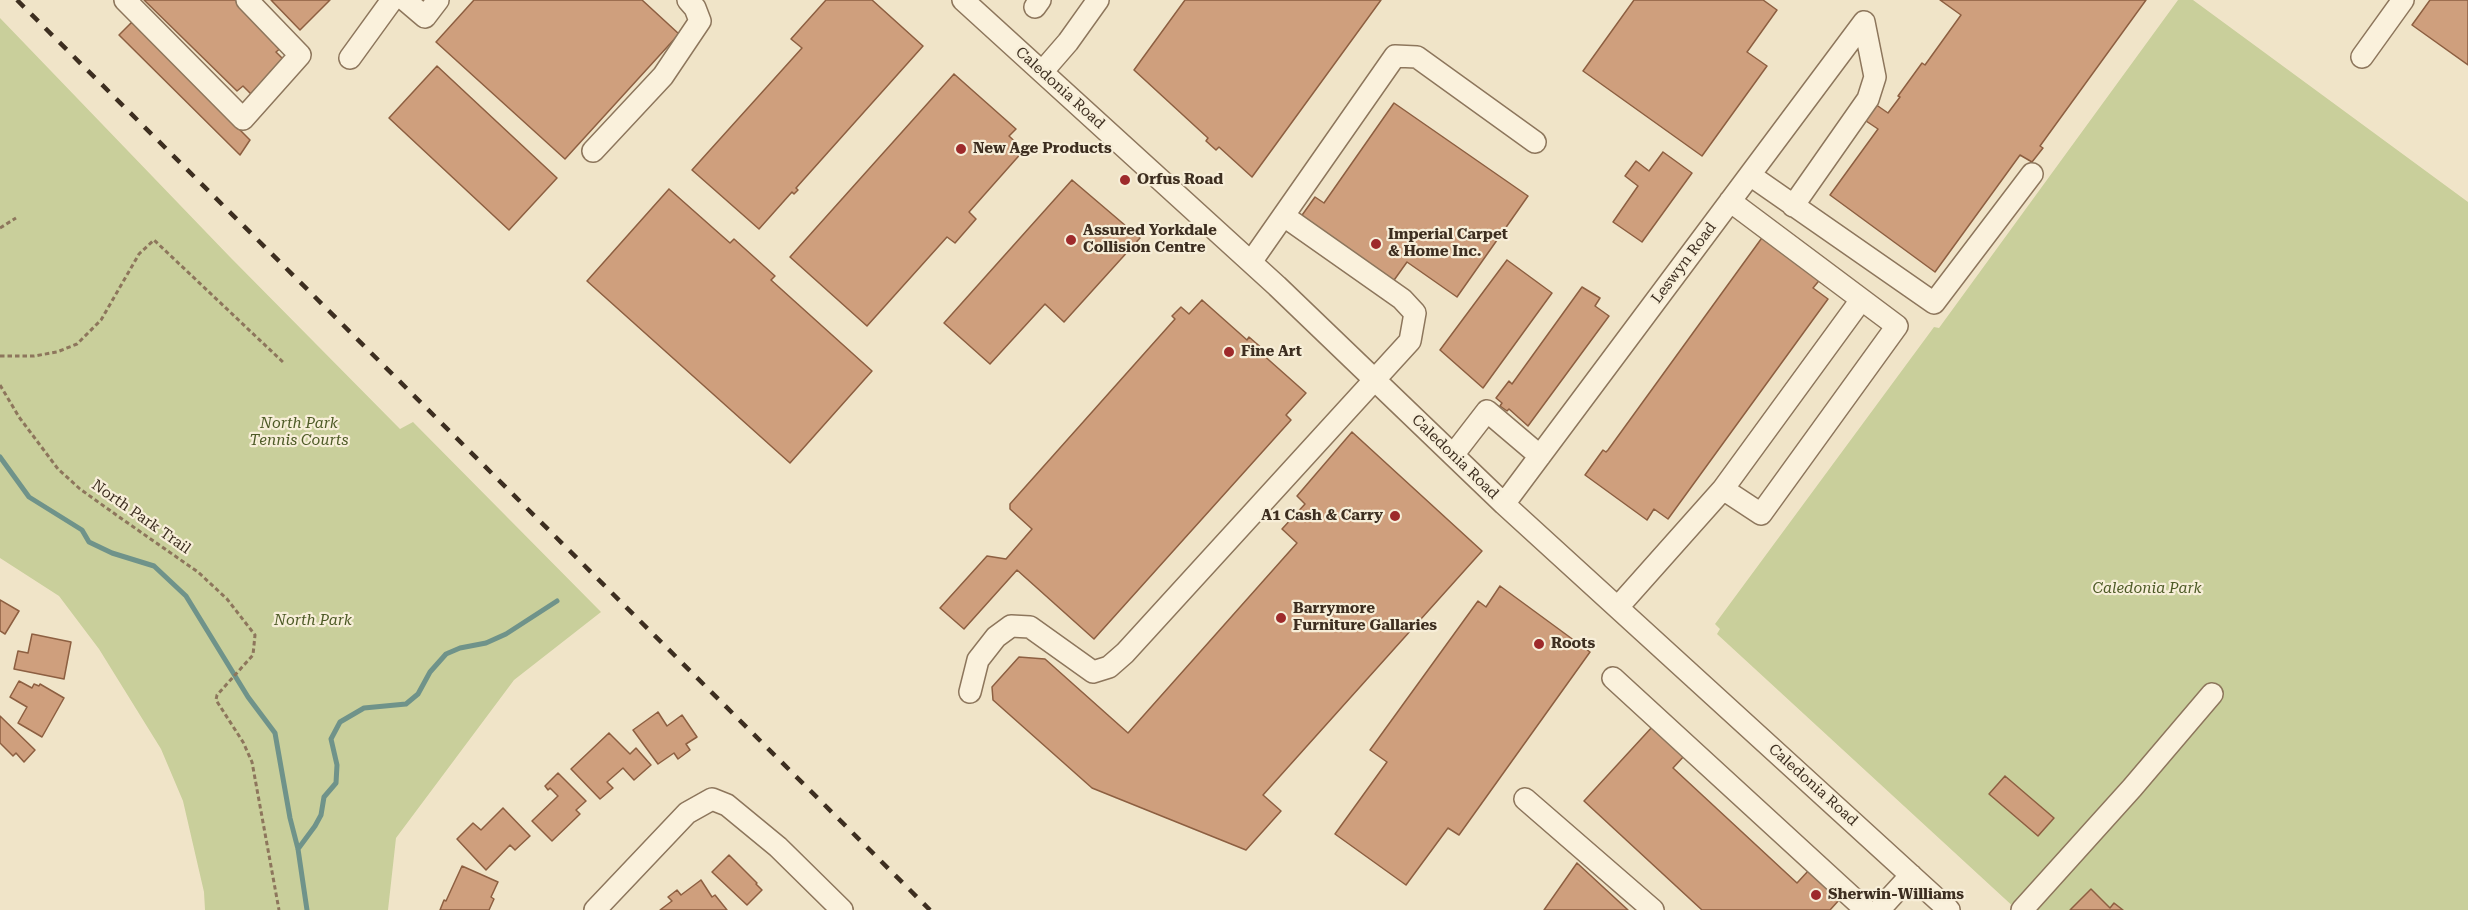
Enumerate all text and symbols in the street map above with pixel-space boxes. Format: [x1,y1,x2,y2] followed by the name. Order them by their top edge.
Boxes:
[1012,43,1108,133] street label: Caledonia Road
[973,140,1112,158] place label: New Age Products
[954,142,968,156] marker: New Age Products
[1137,171,1223,189] place label: Orfus Road
[1118,173,1132,187] marker: Orfus Road
[1648,219,1720,307] street label: Leswyn Road
[1083,222,1217,257] place label: Assured Yorkdale Collision Centre
[1388,226,1508,261] place label: Imperial Carpet & Home Inc.
[1064,233,1078,247] marker: Assured Yorkdale Collision Centre
[1369,237,1383,251] marker: Imperial Carpet & Home Inc.
[1241,343,1302,361] place label: Fine Art
[1222,345,1236,359] marker: Fine Art
[1408,411,1502,503] street label: Caledonia Road
[250,415,348,450] park label: North Park Tennis Courts
[88,476,194,558] street label: North Park Trail
[1261,507,1383,525] place label: A1 Cash & Carry
[1388,509,1402,523] marker: A1 Cash & Carry
[2092,580,2202,598] park label: Caledonia Park
[1293,600,1437,635] place label: Barrymore Furniture Gallaries
[1274,611,1288,625] marker: Barrymore Furniture Gallaries
[274,612,352,630] park label: North Park
[1551,635,1595,653] place label: Roots
[1532,637,1546,651] marker: Roots
[1765,740,1861,830] street label: Caledonia Road
[1828,886,1964,904] place label: Sherwin-Williams
[1809,888,1823,902] marker: Sherwin-Williams

